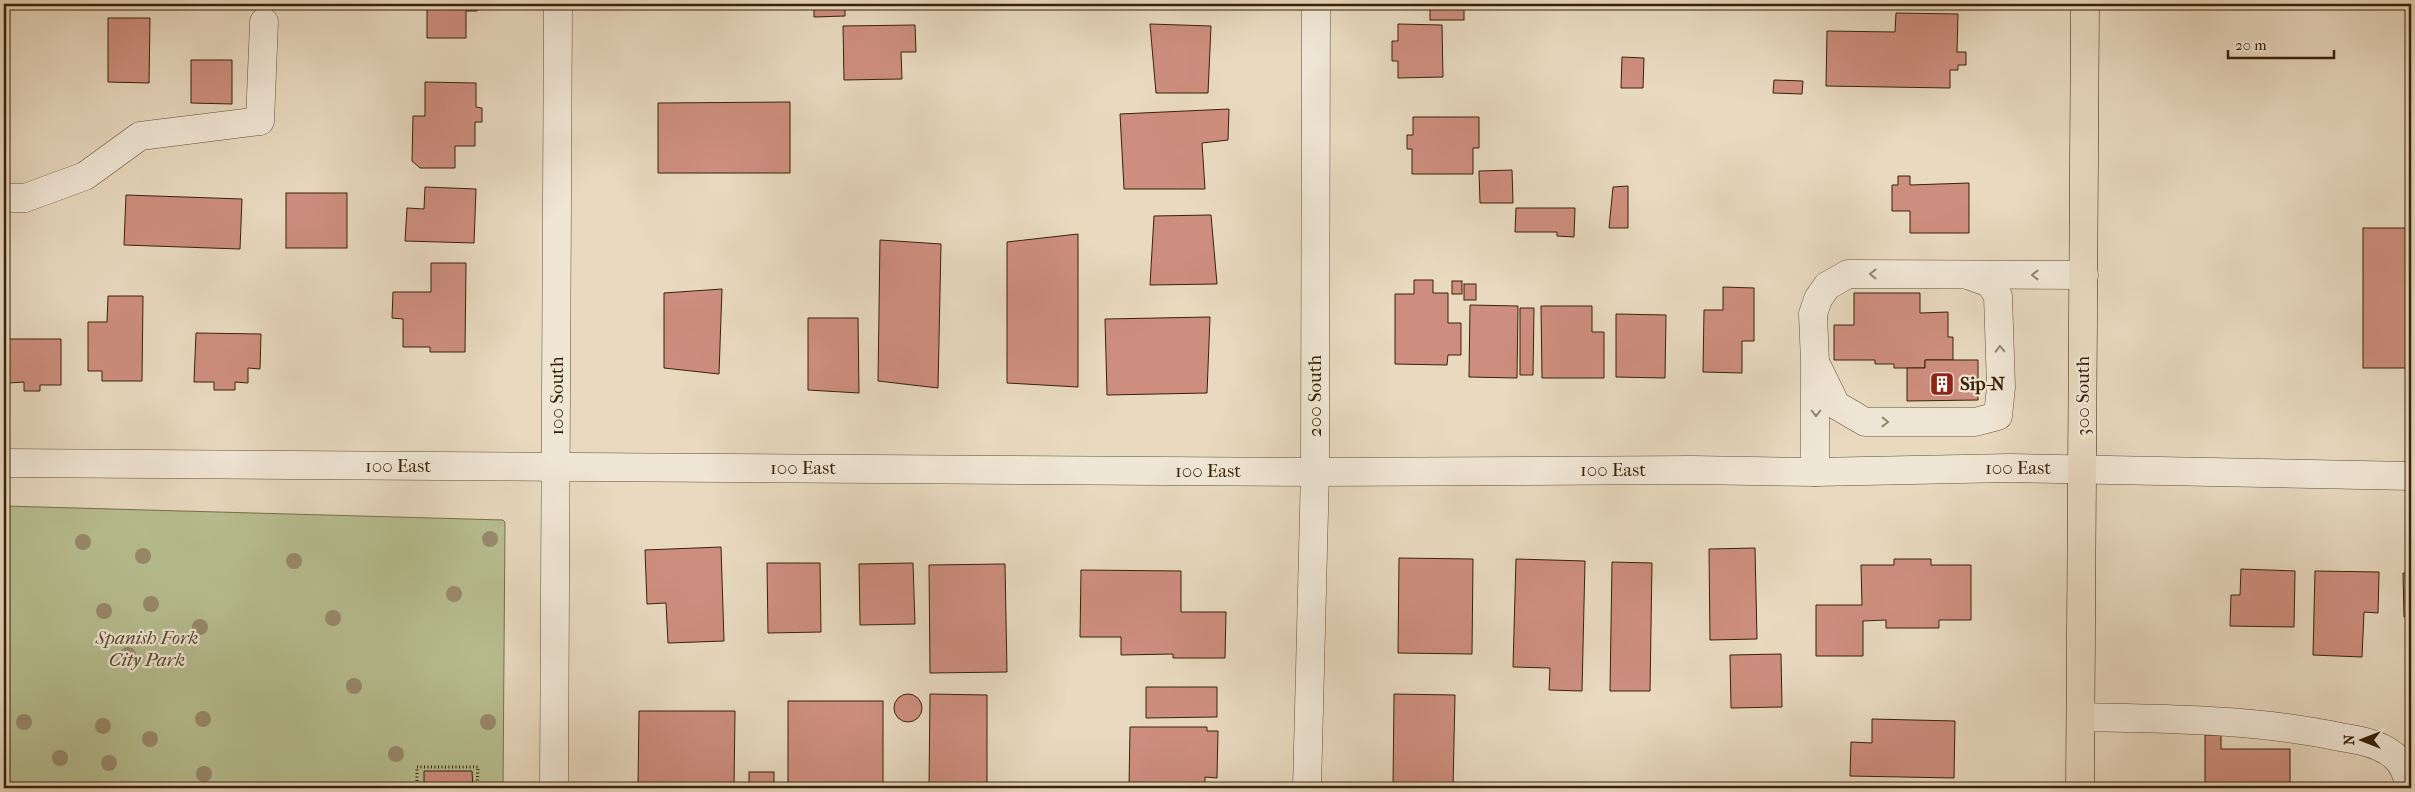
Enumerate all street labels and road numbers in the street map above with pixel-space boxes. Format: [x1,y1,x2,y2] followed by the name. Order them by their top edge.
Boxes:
[1304,355,1326,437] street label: 200 South
[546,356,568,436] street label: 100 South
[2072,356,2094,436] street label: 300 South
[365,455,431,477] street label: 100 East
[770,457,836,479] street label: 100 East
[1985,457,2051,479] street label: 100 East
[1580,459,1646,481] street label: 100 East
[1175,460,1241,482] street label: 100 East

